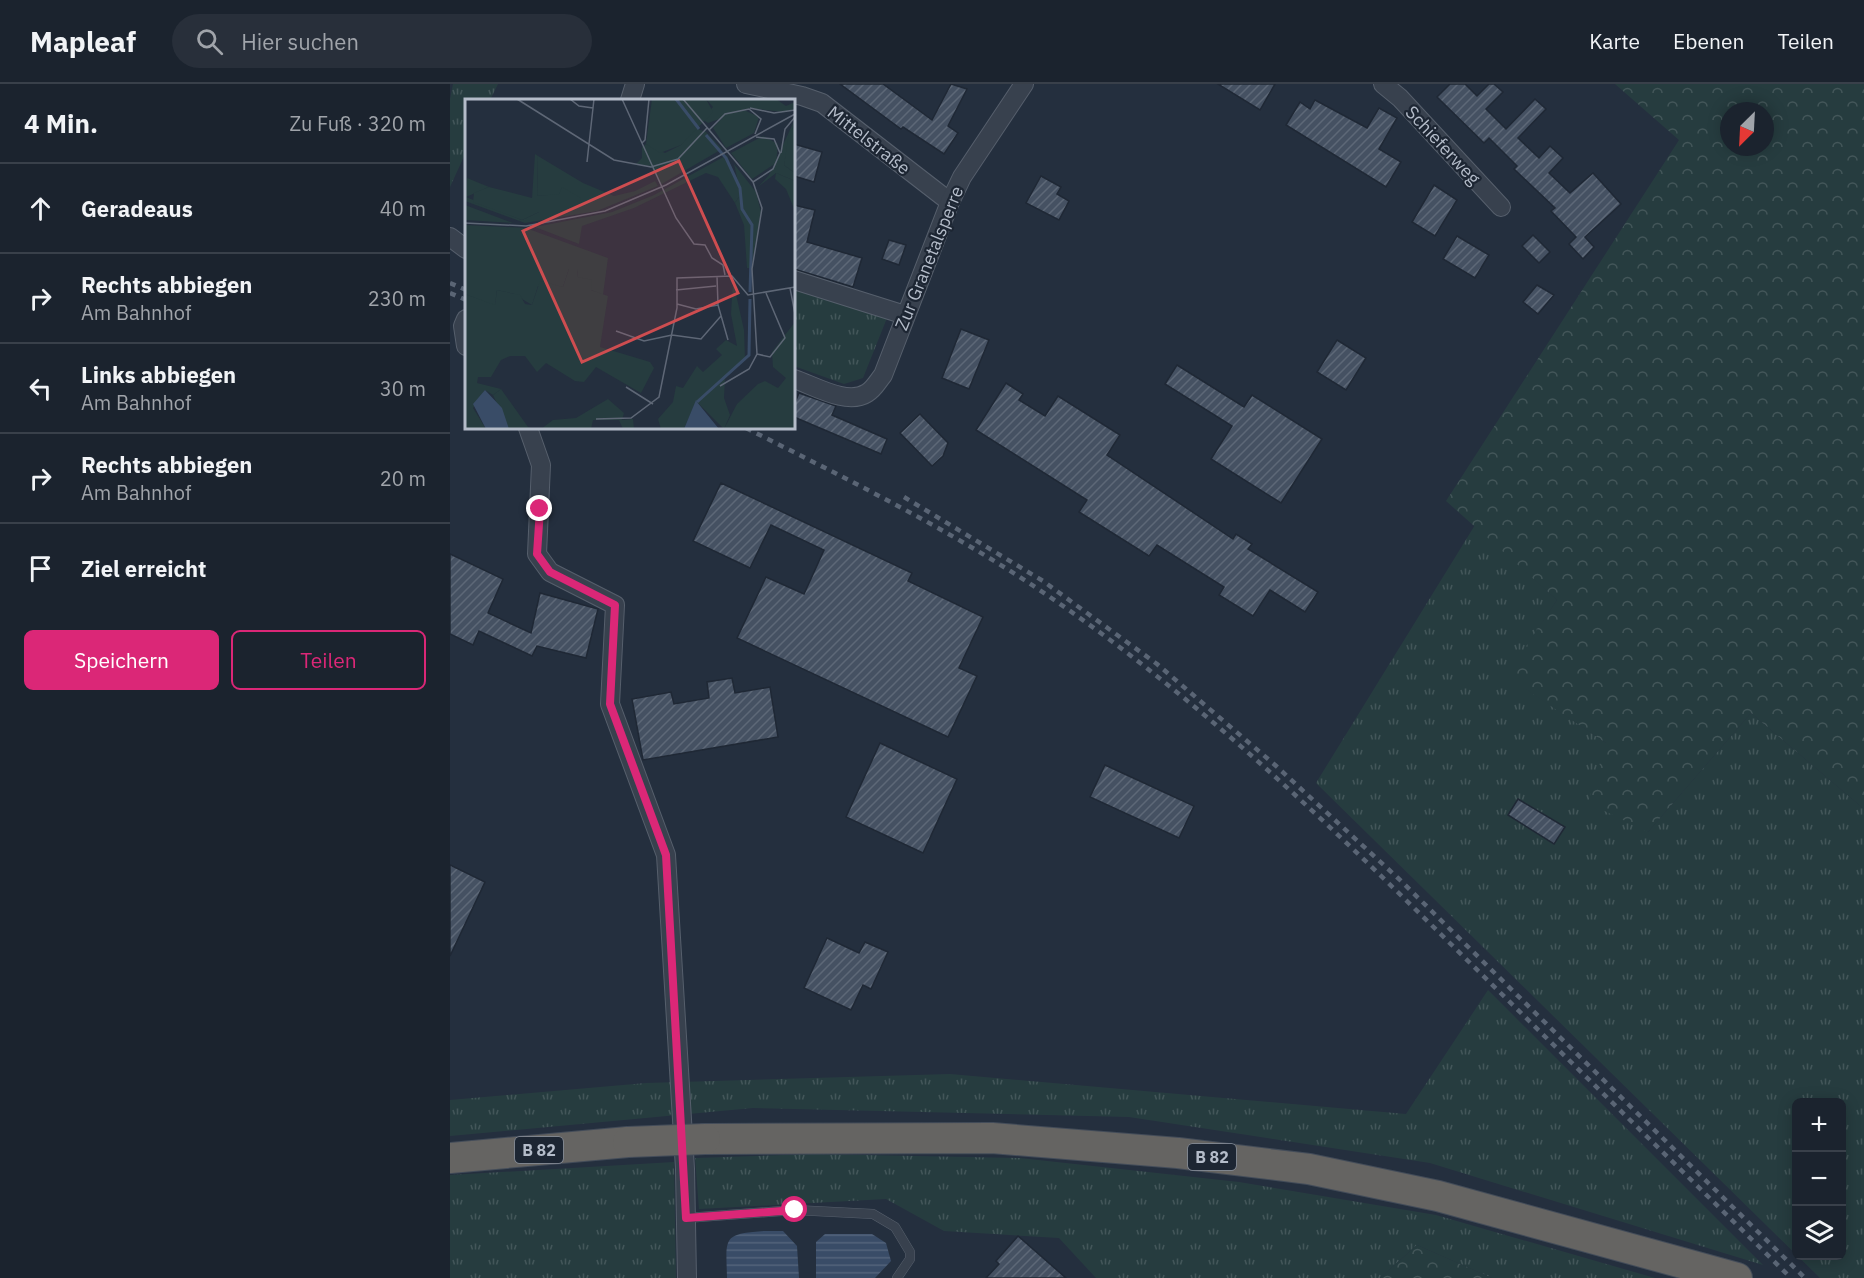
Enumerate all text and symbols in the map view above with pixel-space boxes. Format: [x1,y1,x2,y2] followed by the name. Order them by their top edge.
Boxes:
[172,14,592,68] search box
[30,23,136,60] text: Mapleaf
[193,25,226,58] icon: search
[241,27,359,56] text: Hier suchen
[1589,27,1640,55] text: Karte
[1673,27,1744,55] text: Ebenen
[1777,27,1834,55] text: Teilen
[465,99,795,429] inset map
[823,101,915,180] street label: Mittelstraße
[1401,101,1486,190] street label: Schieferweg
[1720,102,1774,156] north arrow
[24,106,98,140] text: 4 Min.
[289,110,426,137] text: Zu Fuß · 320 m
[890,183,968,333] street label: Zur Granetalsperre
[24,192,57,225] icon: ahead
[81,194,193,223] text: Geradeaus
[380,195,426,222] text: 40 m
[81,270,252,299] text: Rechts abbiegen
[24,282,57,315] icon: right
[368,285,426,312] text: 230 m
[81,299,191,326] text: Am Bahnhof
[81,360,236,389] text: Links abbiegen
[24,372,57,405] icon: left
[380,375,426,402] text: 30 m
[81,389,191,416] text: Am Bahnhof
[81,450,252,479] text: Rechts abbiegen
[24,462,57,495] icon: right
[380,465,426,492] text: 20 m
[81,479,191,506] text: Am Bahnhof
[526,495,552,521] route end
[24,552,57,585] icon: arrive
[81,554,206,583] text: Ziel erreicht
[24,630,219,690] button: Speichern
[231,630,426,690] button: Teilen
[1792,1098,1846,1260] map controls
[1792,1098,1846,1152] button: +
[515,1137,563,1163] road number: B 82
[1188,1144,1236,1170] road number: B 82
[1792,1152,1846,1206] button: −
[781,1196,807,1222] route start
[1792,1206,1846,1260] button: layers

